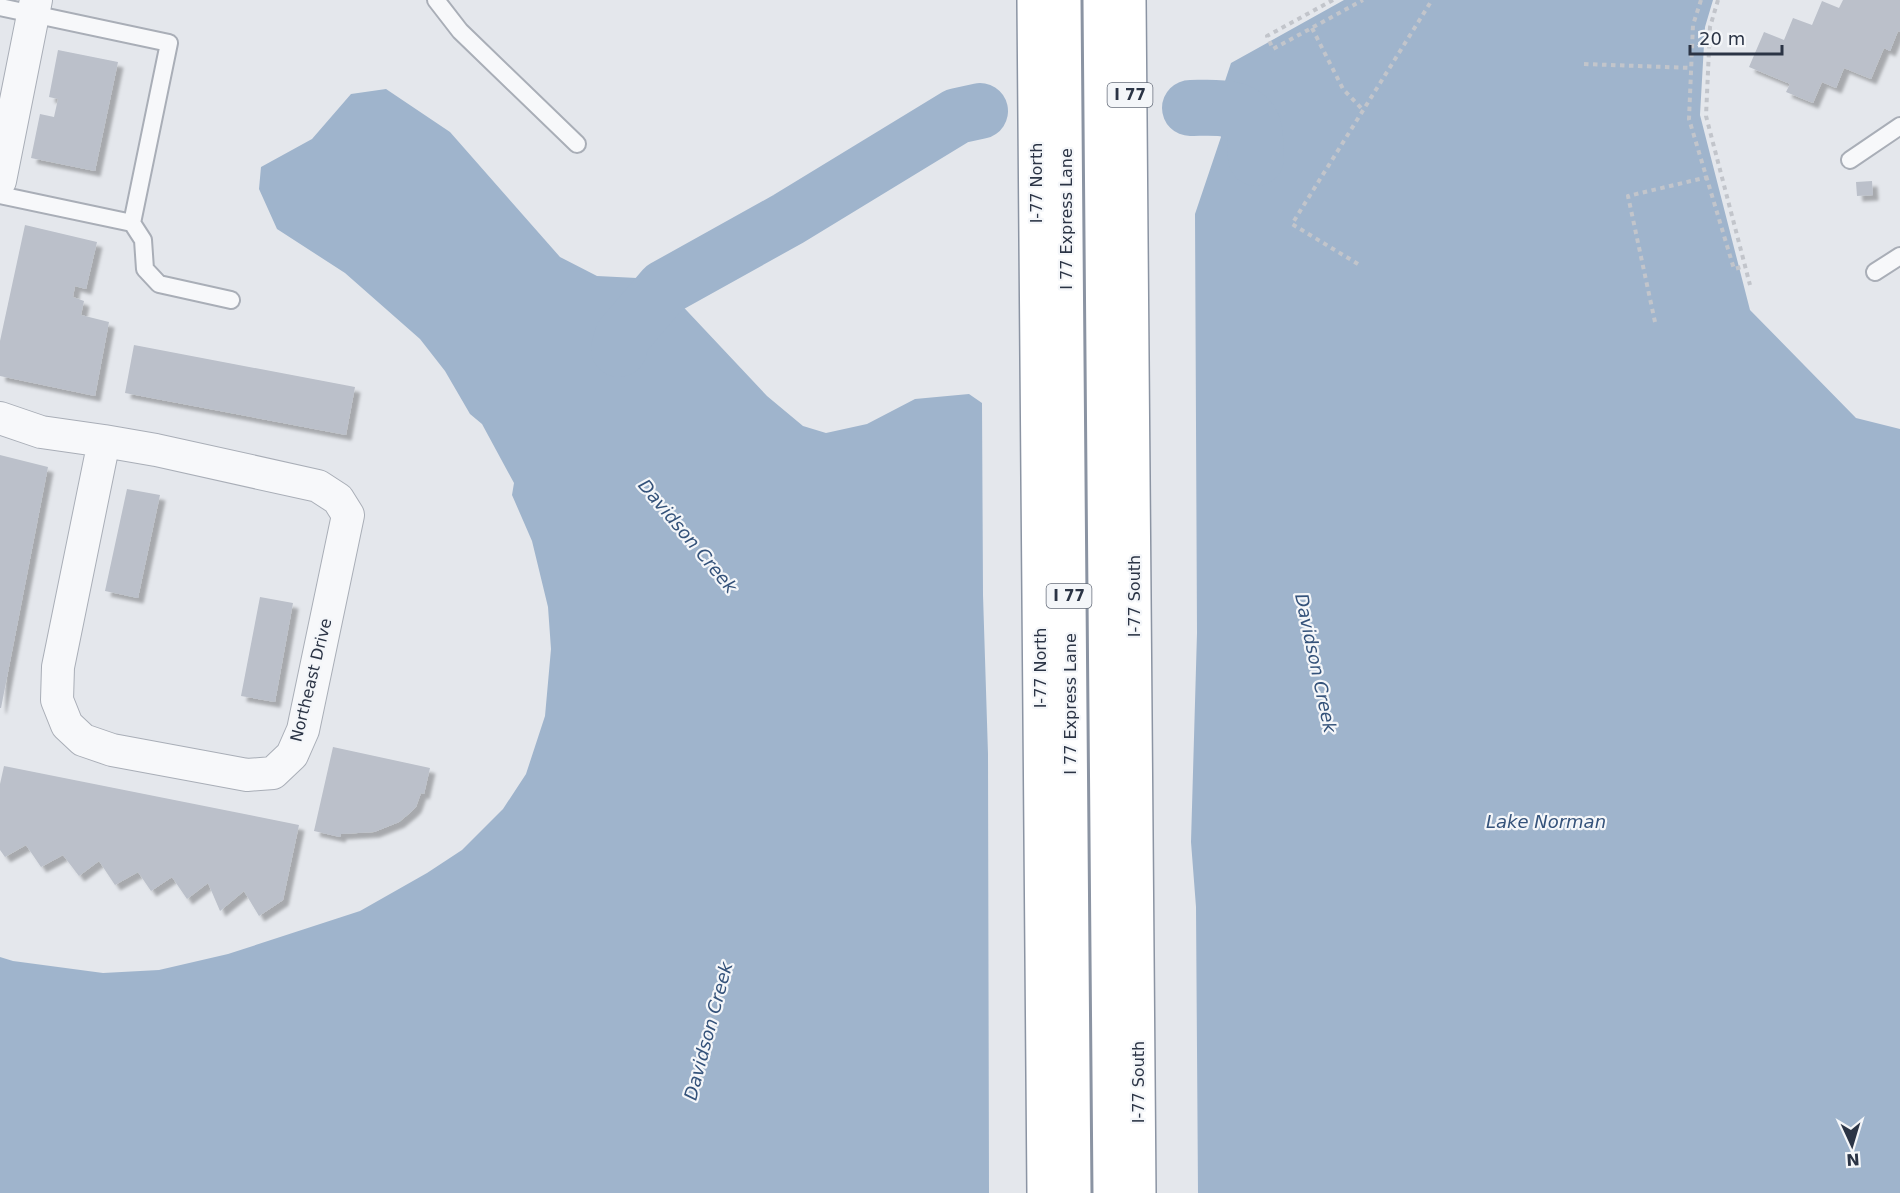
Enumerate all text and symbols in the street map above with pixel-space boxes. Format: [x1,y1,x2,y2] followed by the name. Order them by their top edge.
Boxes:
[1690,18,1782,56] scale bar
[1699,28,1745,49] text: 20 m
[1108,83,1152,107] road number: I 77
[1027,143,1046,223] street label: I-77 North
[1057,148,1076,290] street label: I 77 Express Lane
[634,475,743,598] water label: Davidson Creek
[1125,555,1144,637] street label: I-77 South
[1046,584,1092,608] road number: I 77
[1291,591,1341,736] water label: Davidson Creek
[286,616,336,744] street label: Northeast Drive
[1031,628,1050,708] street label: I-77 North
[1061,633,1080,775] street label: I 77 Express Lane
[1486,811,1606,832] water label: Lake Norman
[679,958,737,1102] water label: Davidson Creek
[1129,1041,1148,1123] street label: I-77 South
[1822,1115,1882,1175] north arrow
[1846,1150,1860,1169] text: N

